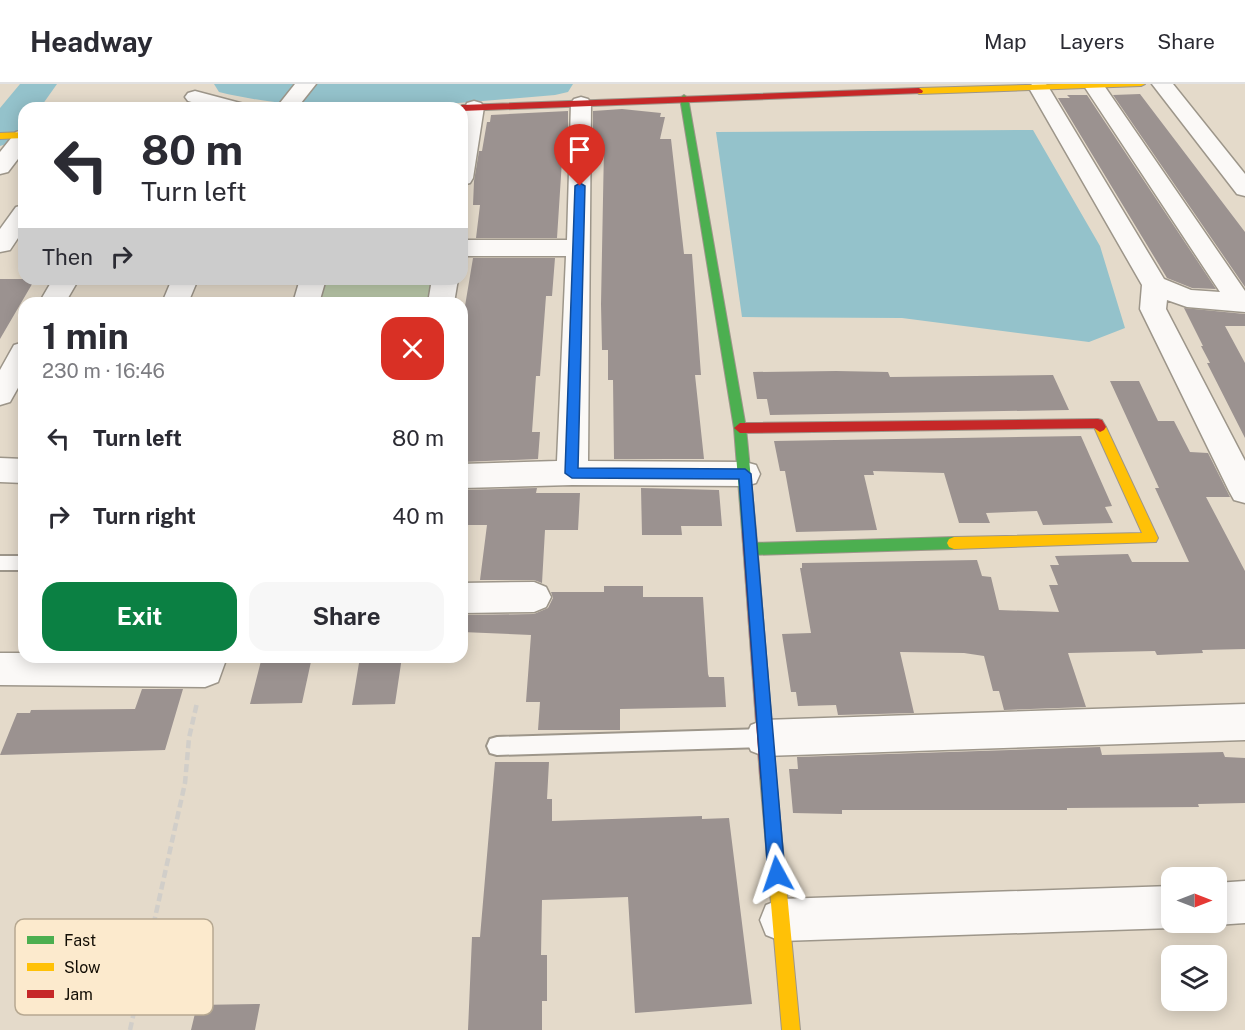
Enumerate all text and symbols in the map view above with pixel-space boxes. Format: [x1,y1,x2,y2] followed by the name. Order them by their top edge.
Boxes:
[30,25,153,58] text: Headway
[984,29,1027,54] text: Map
[1060,29,1124,54] text: Layers
[1157,29,1215,54] text: Share
[554,124,605,186] pin
[141,125,243,174] text: 80 m
[42,126,120,204] icon: left
[563,133,596,166] icon: arrive
[141,175,247,207] text: Turn left
[105,240,138,273] icon: right
[42,244,93,270] text: Then
[42,315,129,357] text: 1 min
[381,317,444,380] button: close
[42,359,165,383] text: 230 m · 16:46
[42,422,75,455] icon: left
[93,425,182,451] text: Turn left
[392,425,444,451] text: 80 m
[42,500,75,533] icon: right
[93,503,196,529] text: Turn right
[392,503,444,529] text: 40 m
[42,582,237,651] button: Exit
[249,582,444,651] button: Share
[745,842,809,906] position arrow
[1161,867,1227,933] north arrow
[1161,867,1227,1011] map controls
[15,919,213,1015] legend
[64,931,96,950] text: Fast
[1161,945,1227,1011] button: layers
[64,958,101,977] text: Slow
[64,985,93,1004] text: Jam

